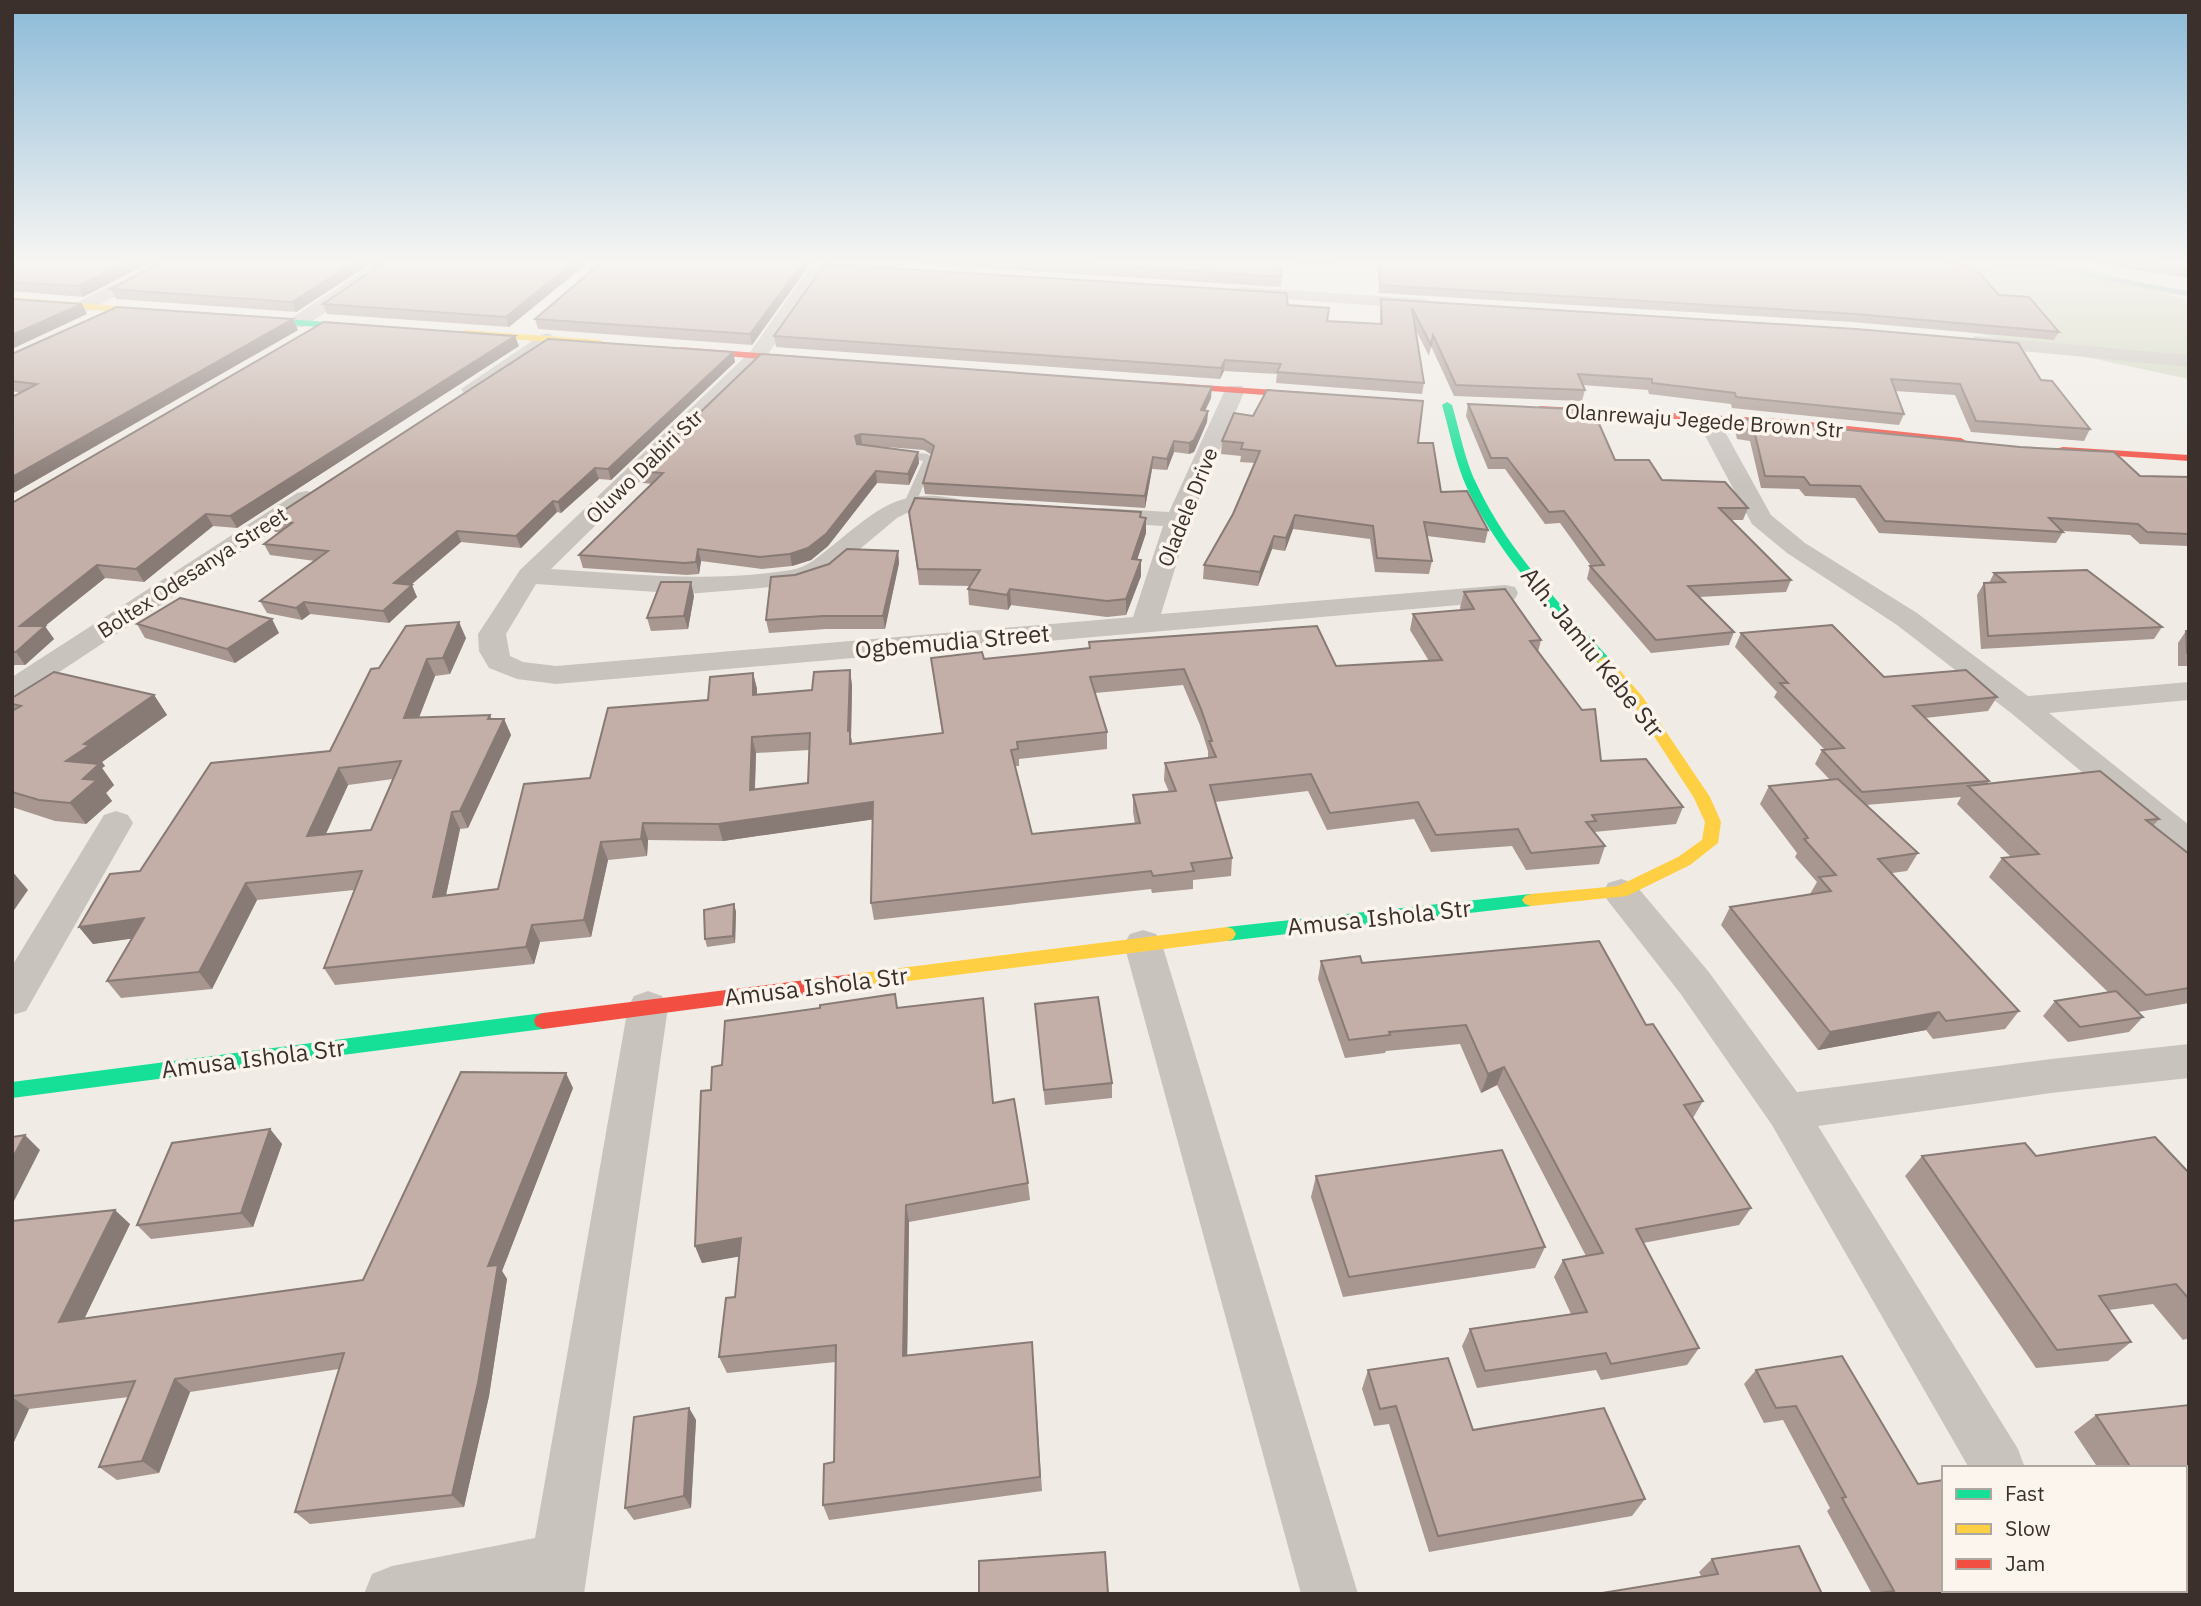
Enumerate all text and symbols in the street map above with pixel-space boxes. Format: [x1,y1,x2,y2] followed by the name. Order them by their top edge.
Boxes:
[1564,396,1844,444] street label: Olanrewaju Jegede Brown Str
[579,403,709,529] street label: Oluwo Dabiri Str
[1150,443,1224,571] street label: Oladele Drive
[92,500,292,644] street label: Boltex Odesanya Street
[1514,560,1672,744] street label: Alh. Jamiu Kebe Str
[853,617,1051,665] street label: Ogbemudia Street
[1285,891,1473,943] street label: Amusa Ishola Str
[722,959,910,1013] street label: Amusa Ishola Str
[159,1031,347,1085] street label: Amusa Ishola Str
[1942,1466,2187,1592] legend
[2005,1479,2045,1507] text: Fast
[2005,1514,2051,1542] text: Slow
[2005,1549,2045,1577] text: Jam

